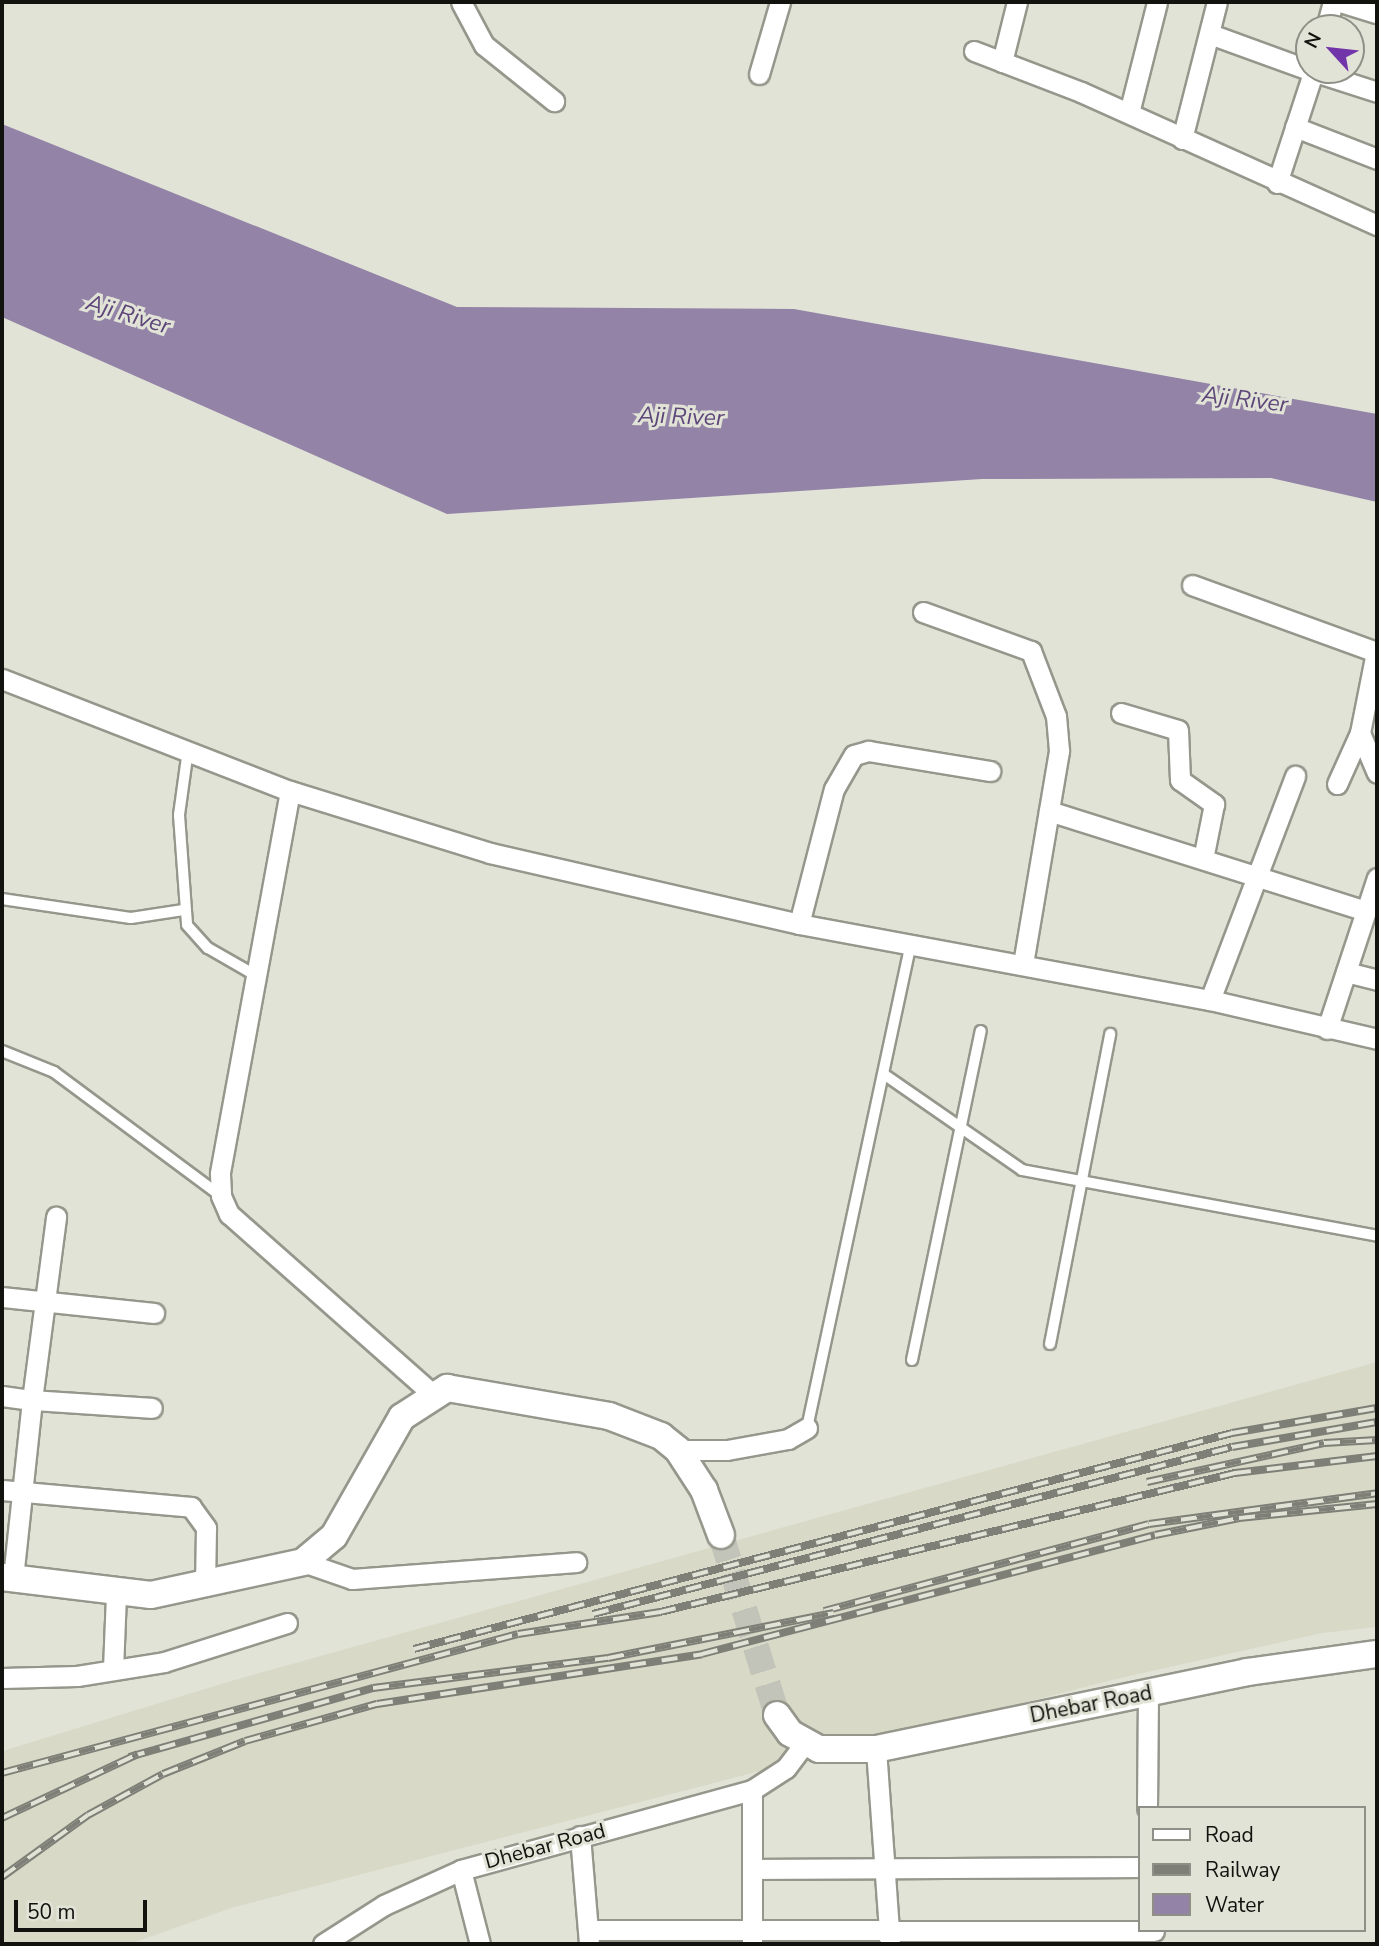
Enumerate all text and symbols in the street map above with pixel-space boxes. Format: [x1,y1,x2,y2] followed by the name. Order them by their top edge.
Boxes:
[1295,14,1365,84] north arrow
[1298,28,1328,53] text: N
[83,289,173,341] water label: Aji River
[1200,381,1290,419] water label: Aji River
[637,402,725,432] water label: Aji River
[1028,1680,1154,1728] street label: Dhebar Road
[1138,1806,1365,1932] legend
[482,1818,608,1874] street label: Dhebar Road
[1205,1821,1254,1849] text: Road
[1205,1856,1280,1884] text: Railway
[18,1886,150,1930] scale bar
[1205,1891,1264,1919] text: Water
[27,1898,76,1926] text: 50 m

